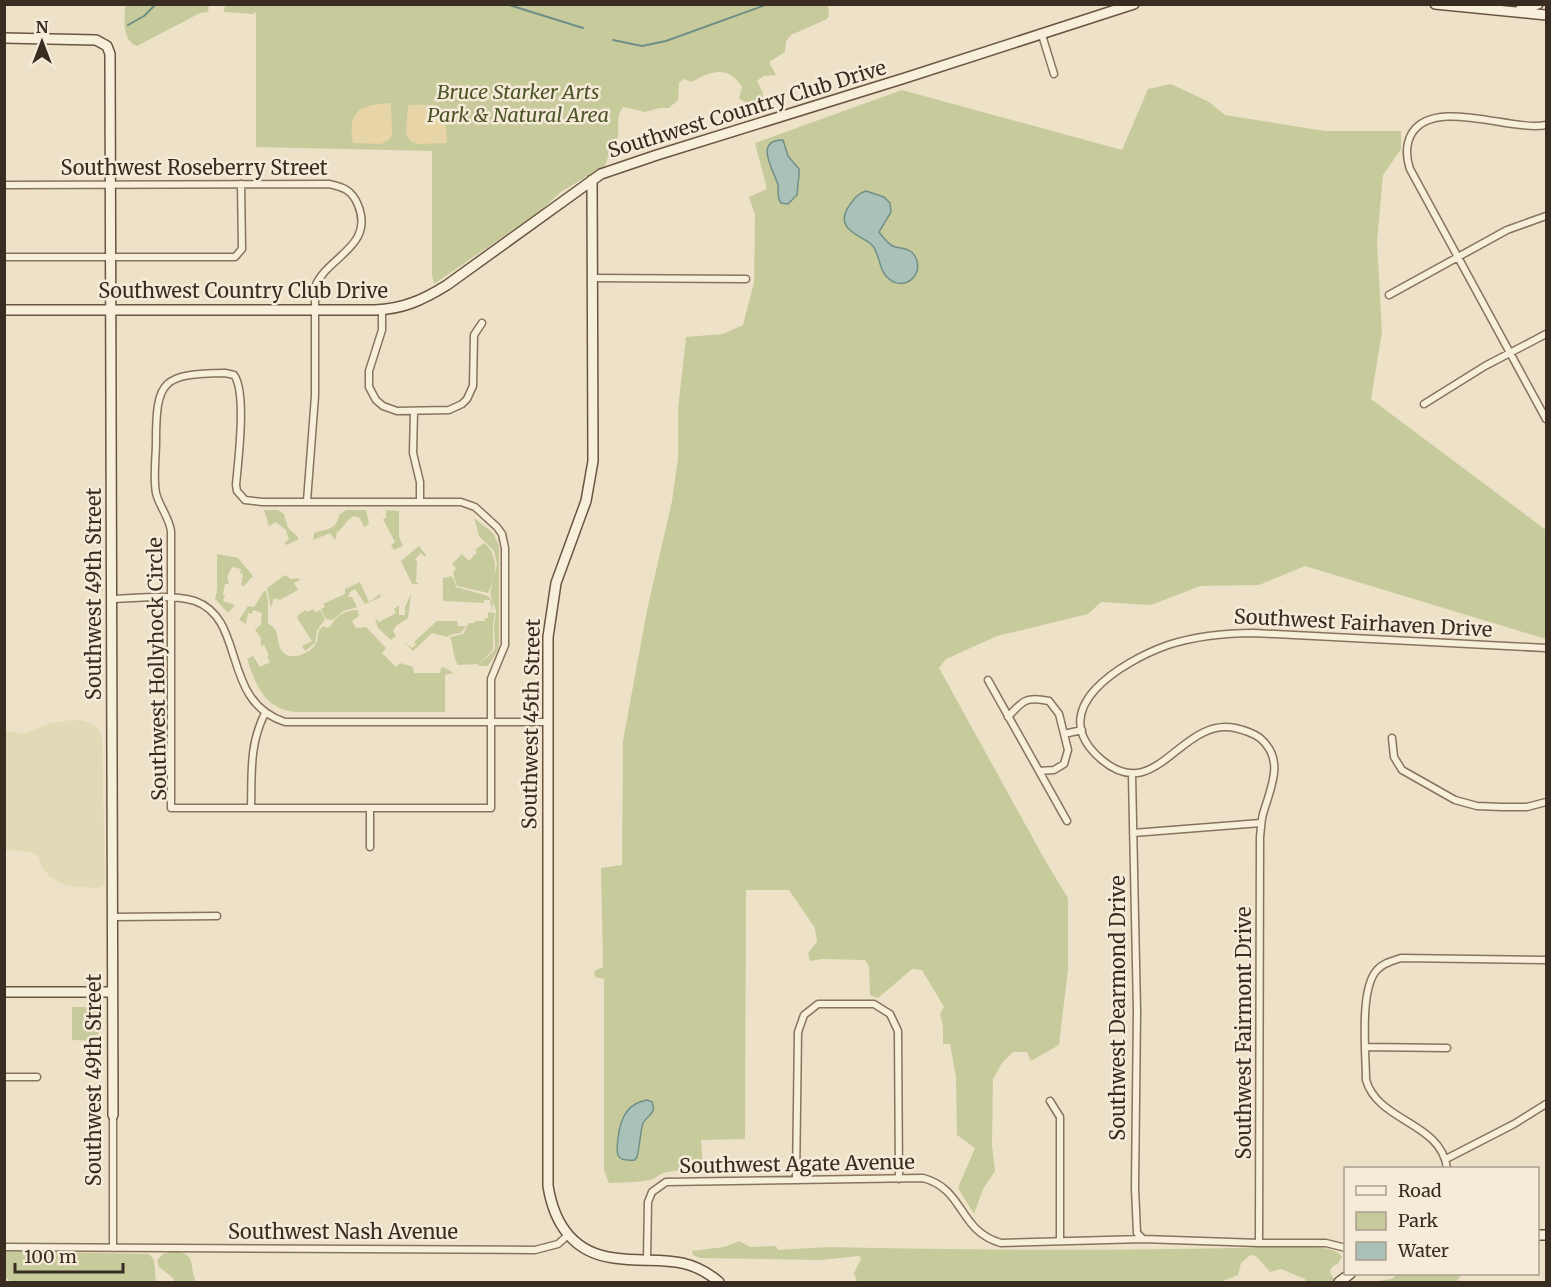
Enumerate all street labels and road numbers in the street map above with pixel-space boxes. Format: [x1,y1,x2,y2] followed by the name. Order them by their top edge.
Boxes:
[605,54,889,163] street label: Southwest Country Club Drive
[61,155,328,180] street label: Southwest Roseberry Street
[98,278,388,303] street label: Southwest Country Club Drive
[81,488,106,700] street label: Southwest 49th Street
[142,537,171,801] street label: Southwest Hollyhock Circle
[1233,603,1493,642] street label: Southwest Fairhaven Drive
[516,618,545,830] street label: Southwest 45th Street
[1105,875,1130,1141] street label: Southwest Dearmond Drive
[1231,907,1256,1159] street label: Southwest Fairmont Drive
[81,974,106,1186] street label: Southwest 49th Street
[679,1149,915,1178] street label: Southwest Agate Avenue
[228,1219,458,1244] street label: Southwest Nash Avenue

